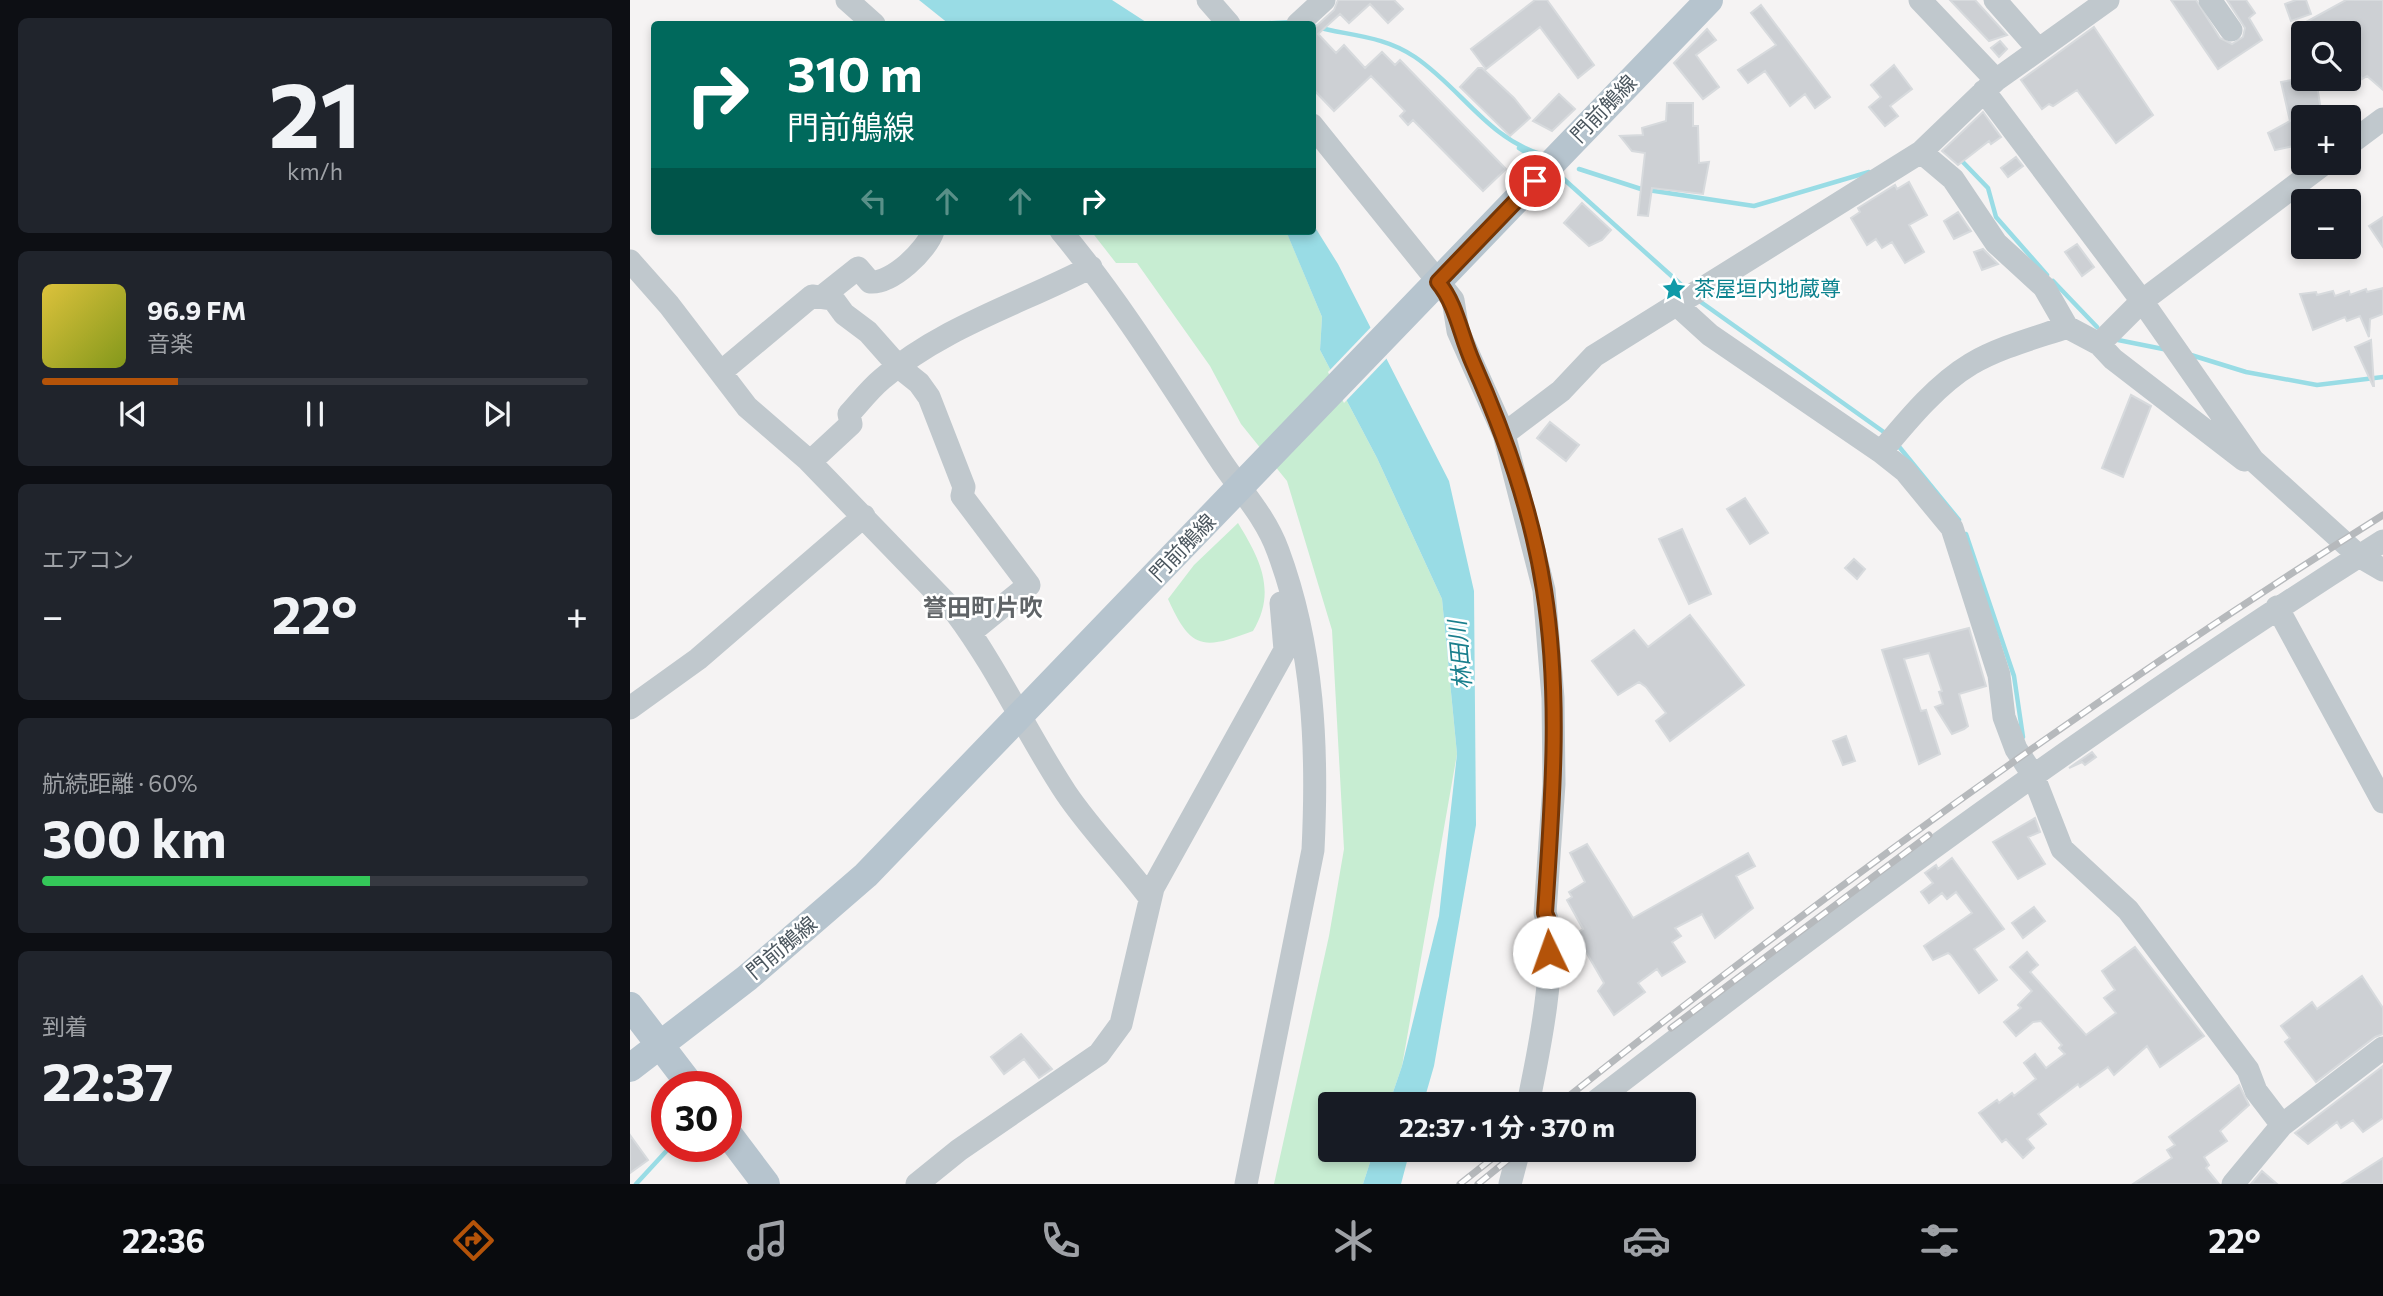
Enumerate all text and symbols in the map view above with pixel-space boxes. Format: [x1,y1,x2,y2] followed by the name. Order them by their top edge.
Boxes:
[2291,21,2361,259] map controls
[2291,21,2361,91] button: search
[787,42,922,102] text: 310 m
[672,49,763,140] icon: right
[269,55,361,167] text: 21
[1565,69,1641,147] street label: 門前鵤線
[2291,105,2361,175] button: +
[787,106,915,146] text: 門前鵤線
[1505,151,1565,211] pin
[287,157,343,185] text: km/h
[1516,162,1554,200] icon: arrive
[855,182,893,220] icon: left
[928,182,966,220] icon: ahead
[1001,182,1039,220] icon: ahead
[1074,182,1112,220] icon: right
[2291,189,2361,259] button: −
[1660,275,1688,303] place icon: 茶屋垣内地蔵尊
[1694,275,1841,300] place label: 茶屋垣内地蔵尊
[147,294,246,325] text: 96.9 FM
[147,329,193,357] text: 音楽
[114,395,152,433] icon: previous
[296,395,334,433] icon: pause
[478,395,516,433] icon: next
[1144,508,1220,586] street label: 門前鵤線
[42,545,134,573] text: エアコン
[272,581,357,645] text: 22°
[42,591,64,638] text: −
[566,591,588,638] text: +
[923,592,1043,621] district label: 誉田町片吹
[1442,617,1476,691] water label: 林田川
[42,769,197,797] text: 航続距離 · 60%
[42,805,227,869] text: 300 km
[741,910,821,983] street label: 門前鵤線
[1512,915,1586,989] position arrow
[42,1012,88,1040] text: 到着
[42,1048,173,1112] text: 22:37
[651,1071,742,1162] speed limit sign: 30
[1399,1111,1615,1142] text: 22:37 · 1 分 · 370 m
[449,1216,498,1265] icon: directions
[743,1216,792,1265] icon: music
[1036,1216,1085,1265] icon: phone
[1329,1216,1378,1265] icon: climate
[1622,1216,1671,1265] icon: car
[1915,1216,1964,1265] icon: filters
[122,1220,205,1260] text: 22:36
[2208,1220,2261,1260] text: 22°

